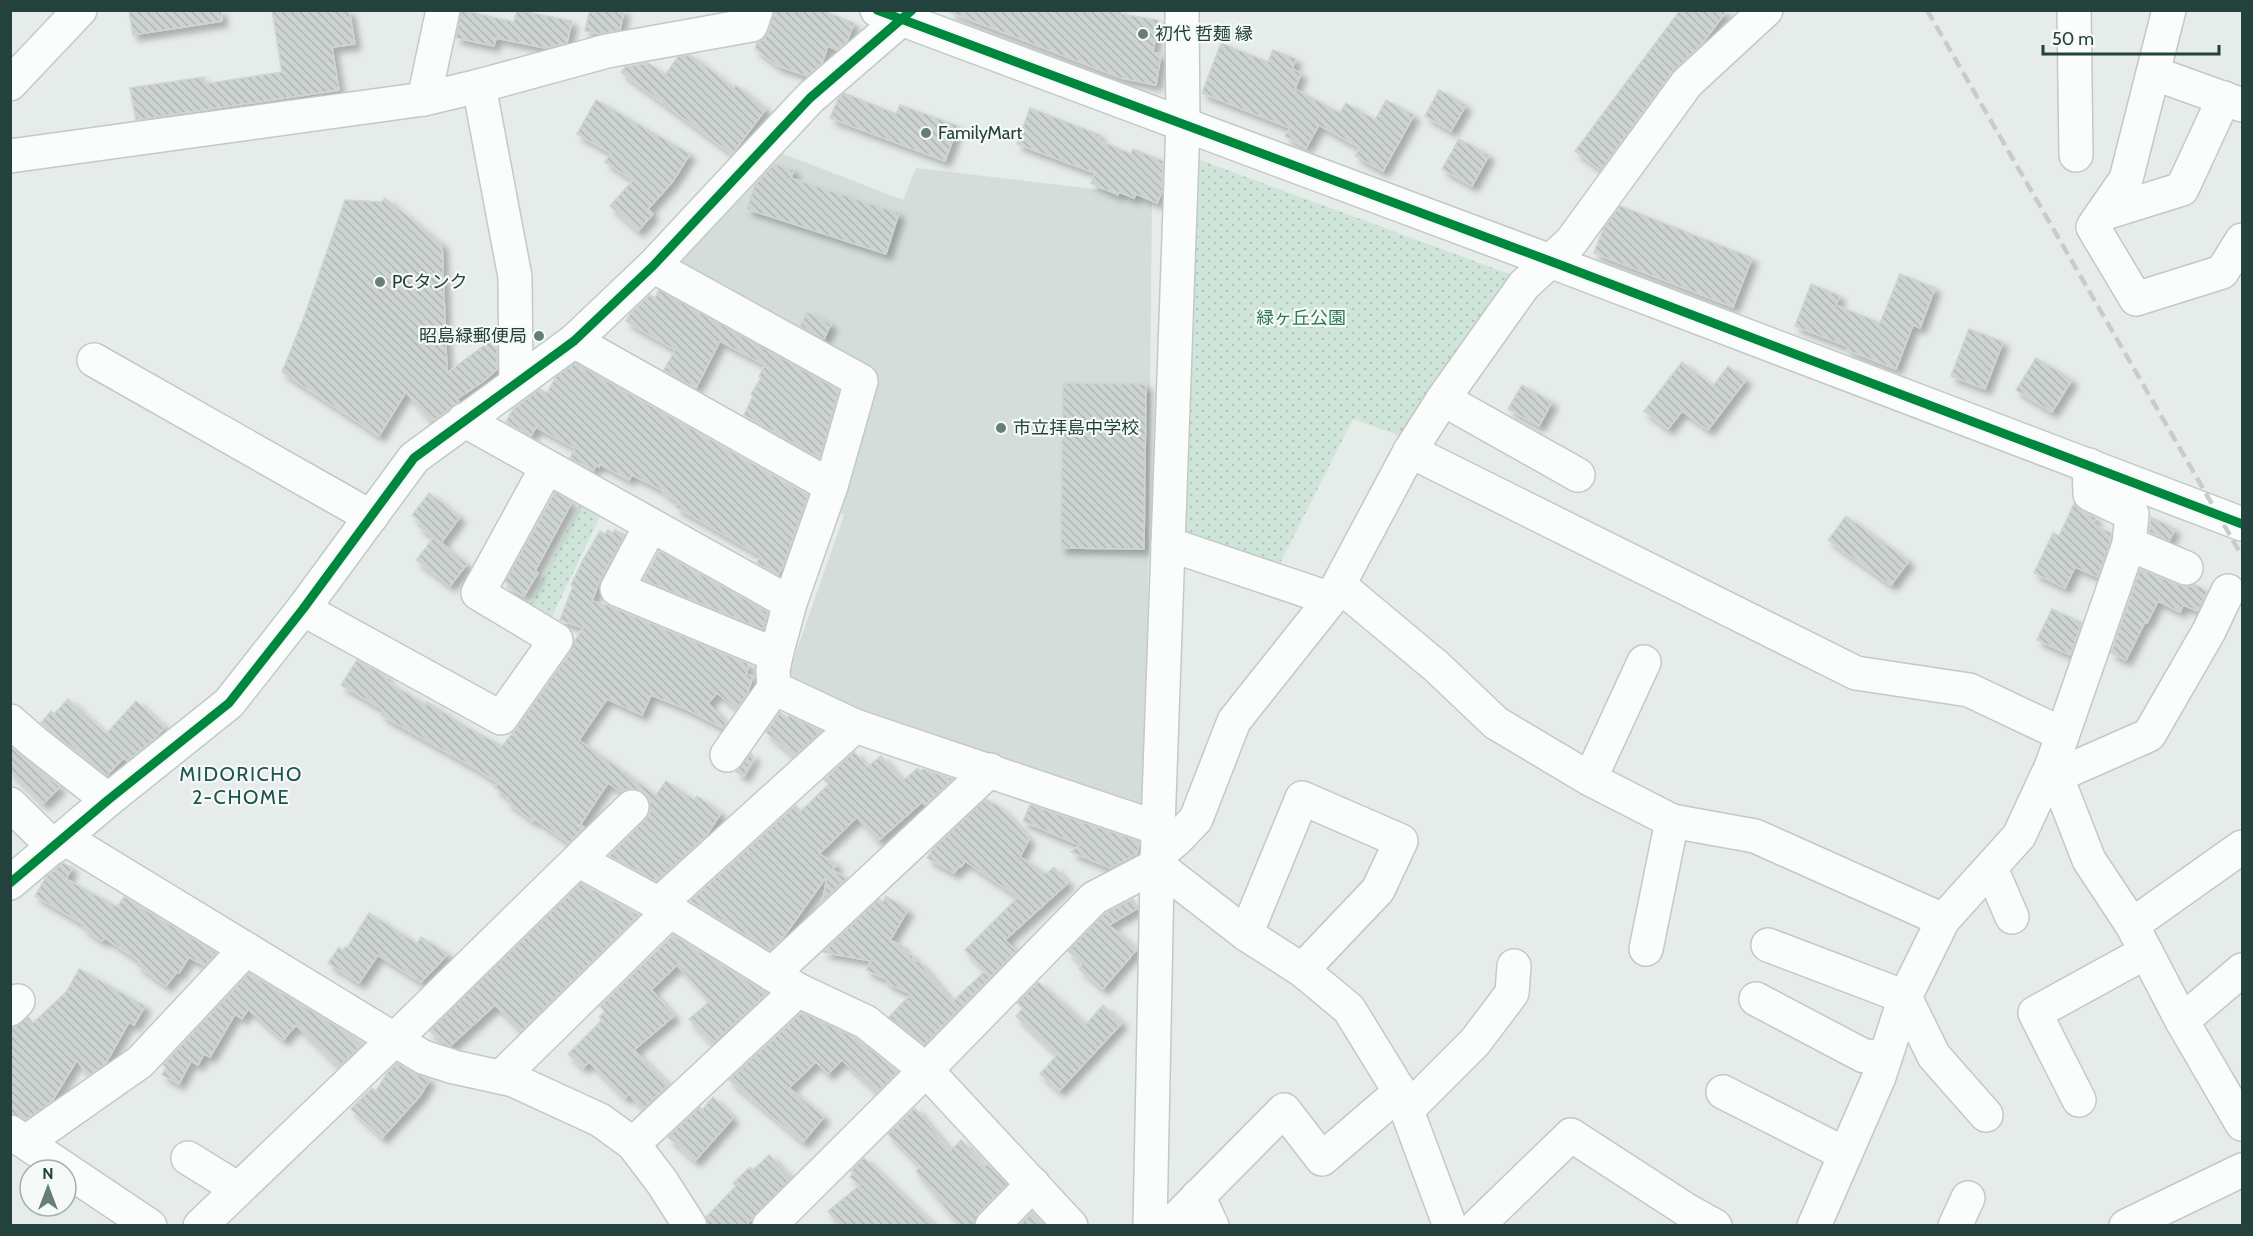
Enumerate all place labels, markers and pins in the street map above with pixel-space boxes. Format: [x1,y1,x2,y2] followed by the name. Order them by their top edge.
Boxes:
[1155,23,1253,45] place label: 初代 哲麺 縁
[1136,27,1150,41] marker: 初代 哲麺 縁
[938,122,1022,144] place label: FamilyMart
[919,126,933,140] marker: FamilyMart
[392,271,467,293] place label: PCタンク
[373,275,387,289] marker: PCタンク
[419,325,527,347] place label: 昭島緑郵便局
[532,329,546,343] marker: 昭島緑郵便局
[1013,417,1139,439] place label: 市立拝島中学校
[994,421,1008,435] marker: 市立拝島中学校

